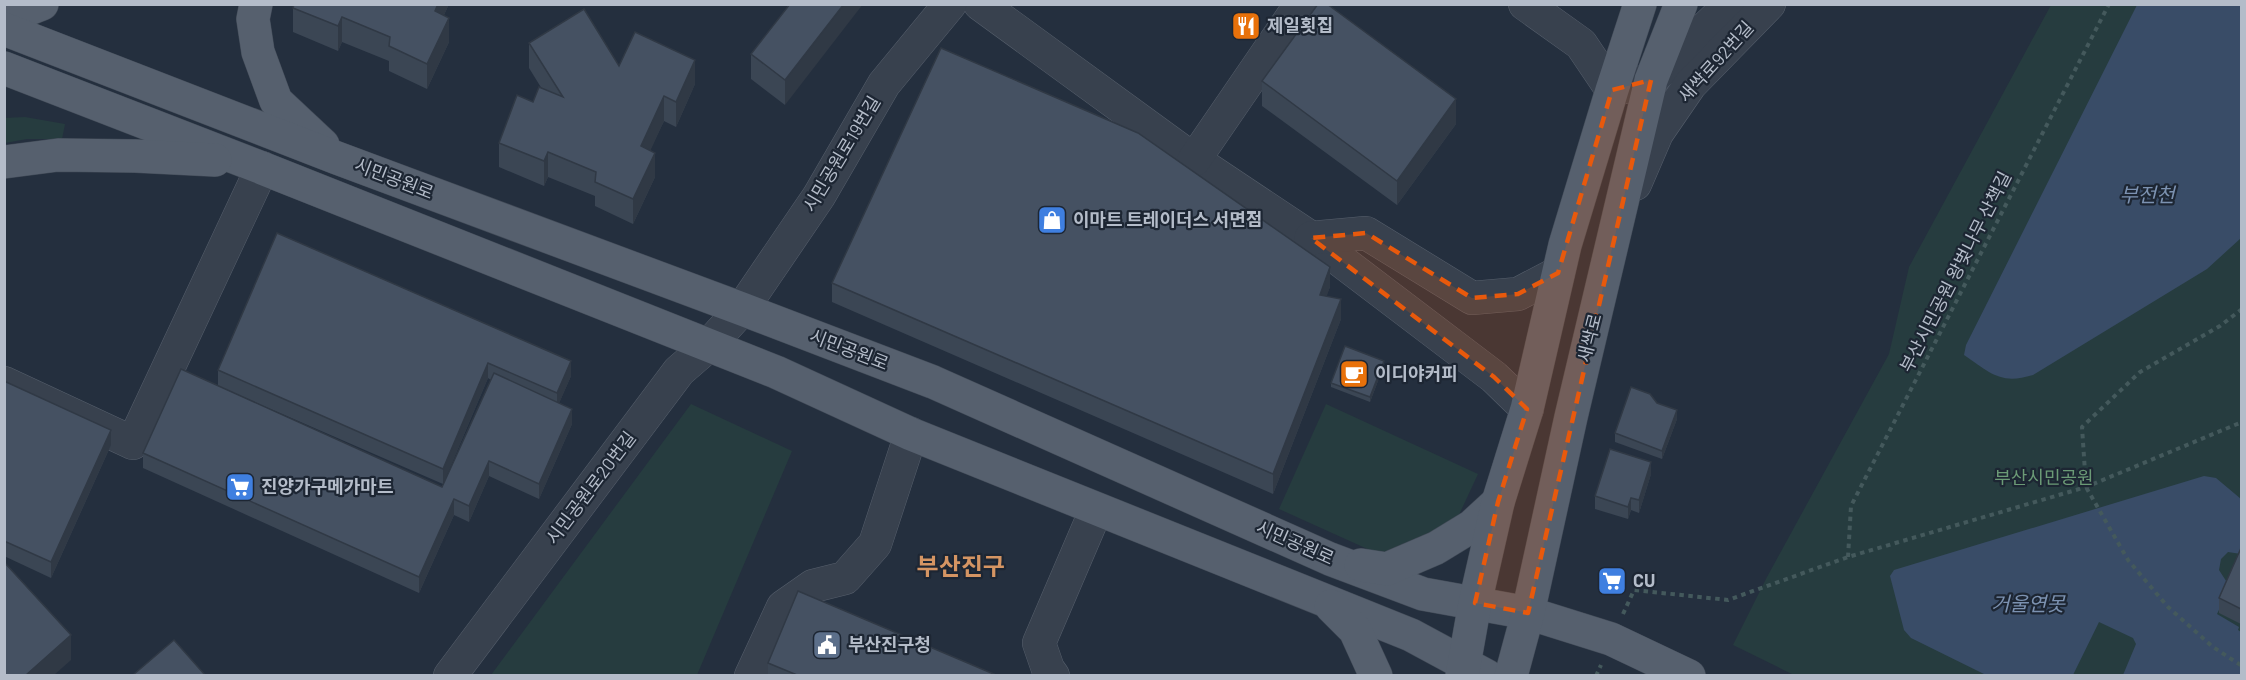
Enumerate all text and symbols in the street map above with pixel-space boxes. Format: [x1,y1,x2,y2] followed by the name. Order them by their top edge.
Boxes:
[1230,10,1262,42] restaurant icon: 제일횟집
[1267,14,1333,36] place label: 제일횟집
[1673,16,1757,107] street label: 새싹로92번길
[798,91,884,216] street label: 시민공원로19번길
[352,153,437,203] street label: 시민공원로
[1895,167,2015,376] street label: 부산시민공원 왕벚나무 산책길
[2119,182,2177,206] water label: 부전천
[1036,204,1068,236] shop icon: 이마트 트레이더스 서면점
[1073,208,1262,230] place label: 이마트 트레이더스 서면점
[1572,311,1606,365] street label: 새싹로
[807,324,892,374] street label: 시민공원로
[1338,358,1370,390] cafe icon: 이디야커피
[1375,362,1458,384] place label: 이디야커피
[541,427,640,548] street label: 시민공원로20번길
[1994,466,2094,488] park label: 부산시민공원
[224,471,256,503] supermarket icon: 진양가구메가마트
[261,475,393,497] place label: 진양가구메가마트
[1253,515,1338,569] street label: 시민공원로
[917,551,1005,580] district label: 부산진구
[1596,565,1628,597] supermarket icon: CU
[1633,569,1655,591] place label: CU
[1991,591,2066,615] water label: 거울연못
[811,629,843,661] public building icon: 부산진구청
[848,633,931,655] place label: 부산진구청

